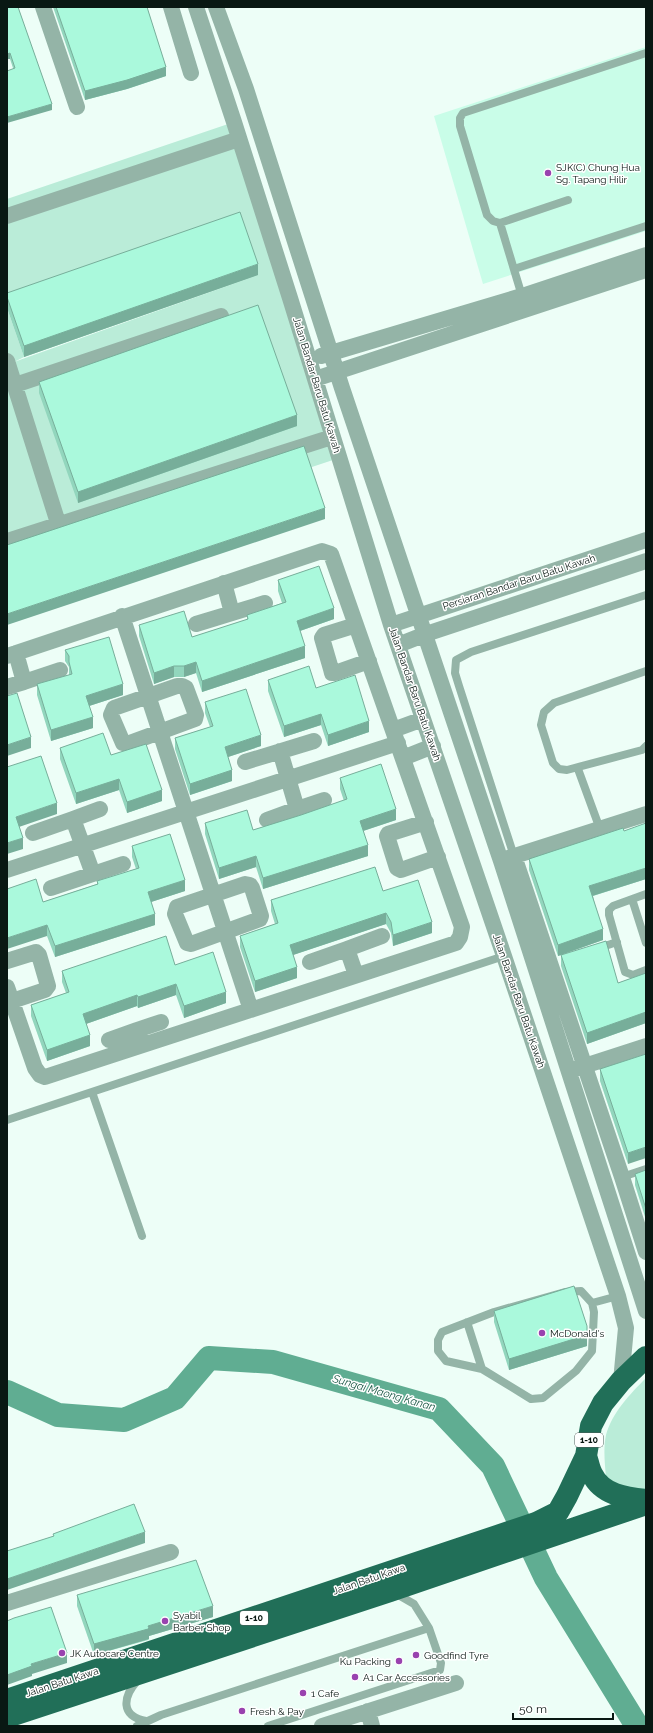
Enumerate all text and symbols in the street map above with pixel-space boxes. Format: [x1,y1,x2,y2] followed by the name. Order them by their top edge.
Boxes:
[556,162,640,185] place label: SJK(C) Chung Hua Sg. Tapang Hilir
[543,168,553,178] marker: SJK(C) Chung Hua Sg. Tapang Hilir
[291,316,343,454] street label: Jalan Bandar Baru Batu Kawah
[441,552,597,612] street label: Persiaran Bandar Baru Batu Kawah
[387,625,443,763] street label: Jalan Bandar Baru Batu Kawah
[491,932,547,1070] street label: Jalan Bandar Baru Batu Kawah
[537,1328,547,1338] marker: McDonald's
[550,1328,604,1339] place label: McDonald's
[330,1372,437,1414] water label: Sungai Maong Kanan
[575,1433,603,1447] road number: 1-10
[331,1561,407,1597] street label: Jalan Batu Kawa
[173,1610,231,1633] place label: Syabil Barber Shop
[240,1611,268,1625] road number: 1-10
[160,1616,170,1626] marker: Syabil Barber Shop
[57,1648,67,1658] marker: JK Autocare Centre
[70,1648,159,1659] place label: JK Autocare Centre
[411,1650,421,1660] marker: Goodfind Tyre
[424,1650,489,1661] place label: Goodfind Tyre
[340,1656,391,1667] place label: Ku Packing
[394,1656,404,1666] marker: Ku Packing
[24,1665,100,1699] street label: Jalan Batu Kawa
[350,1672,360,1682] marker: A1 Car Accessories
[363,1672,450,1683] place label: A1 Car Accessories
[298,1688,308,1698] marker: 1 Cafe
[311,1688,339,1699] place label: 1 Cafe
[513,1695,613,1721] scale bar
[519,1702,547,1716] text: 50 m
[237,1706,247,1716] marker: Fresh & Pay
[250,1706,305,1717] place label: Fresh & Pay

